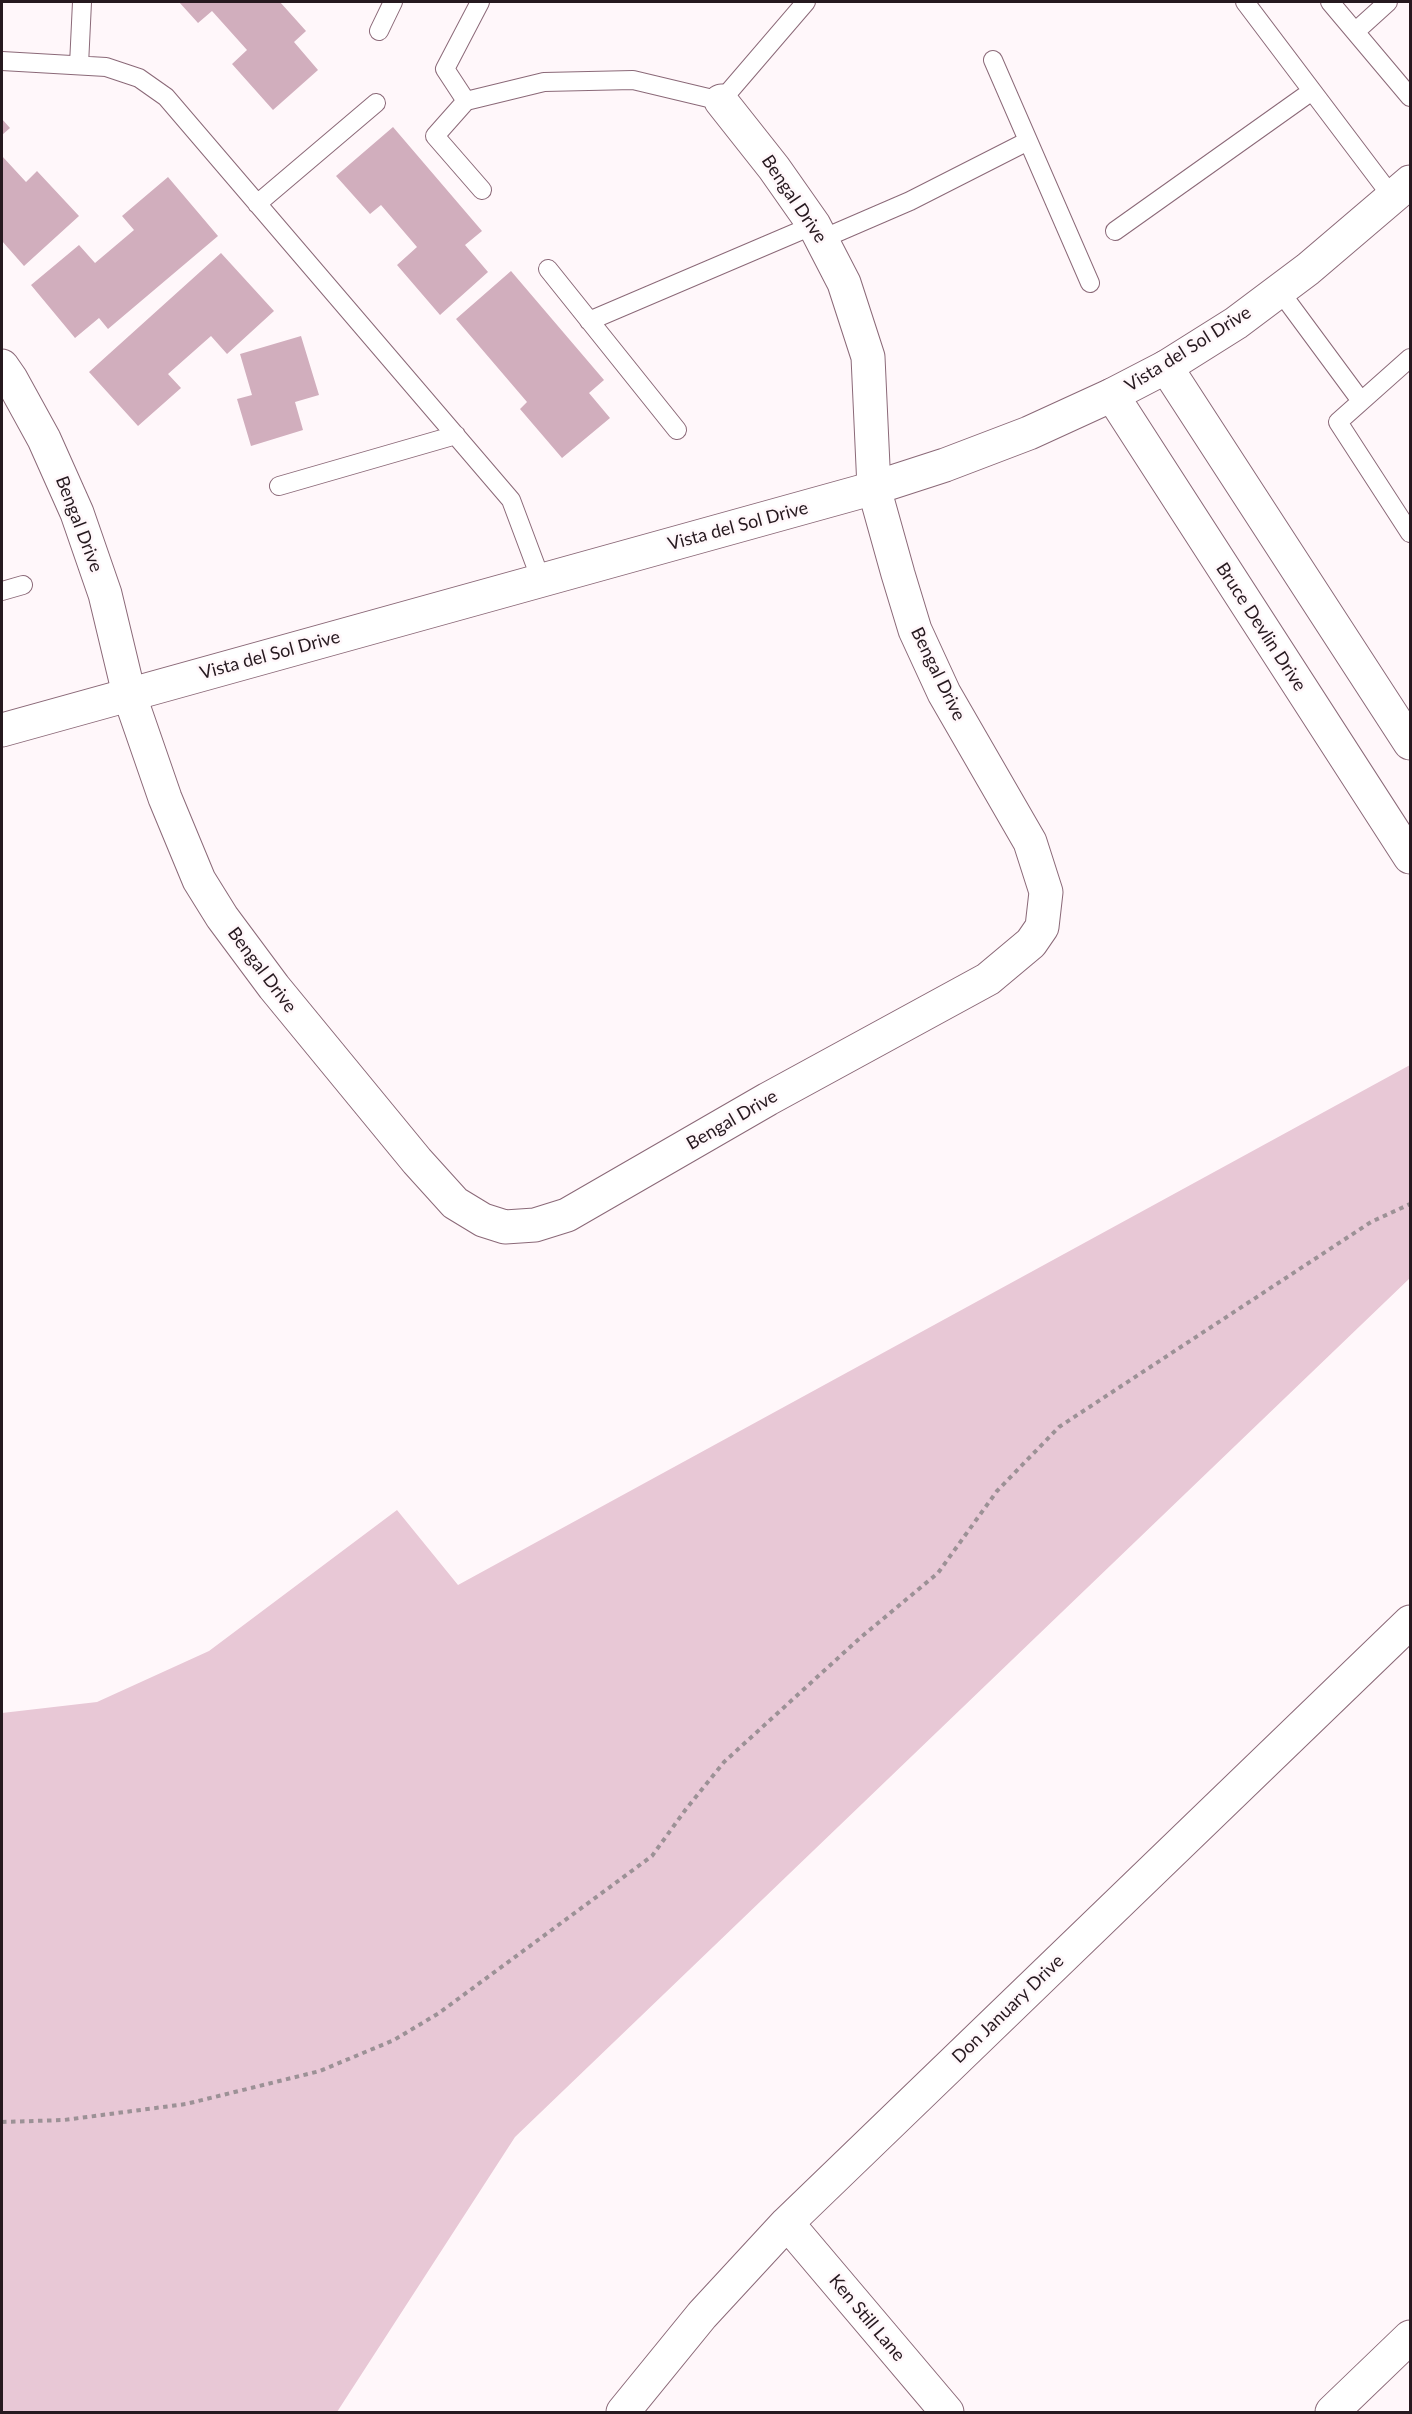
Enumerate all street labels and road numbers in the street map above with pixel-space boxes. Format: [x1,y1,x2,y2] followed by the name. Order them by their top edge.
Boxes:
[757,151,831,247] street label: Bengal Drive
[1121,302,1255,396] street label: Vista del Sol Drive
[51,473,107,575] street label: Bengal Drive
[665,497,811,555] street label: Vista del Sol Drive
[1211,559,1311,695] street label: Bruce Devlin Drive
[906,624,970,724] street label: Bengal Drive
[197,626,343,684] street label: Vista del Sol Drive
[223,923,301,1017] street label: Bengal Drive
[683,1085,781,1155] street label: Bengal Drive
[948,1950,1068,2068] street label: Don January Drive
[824,2270,910,2366] street label: Ken Still Lane

